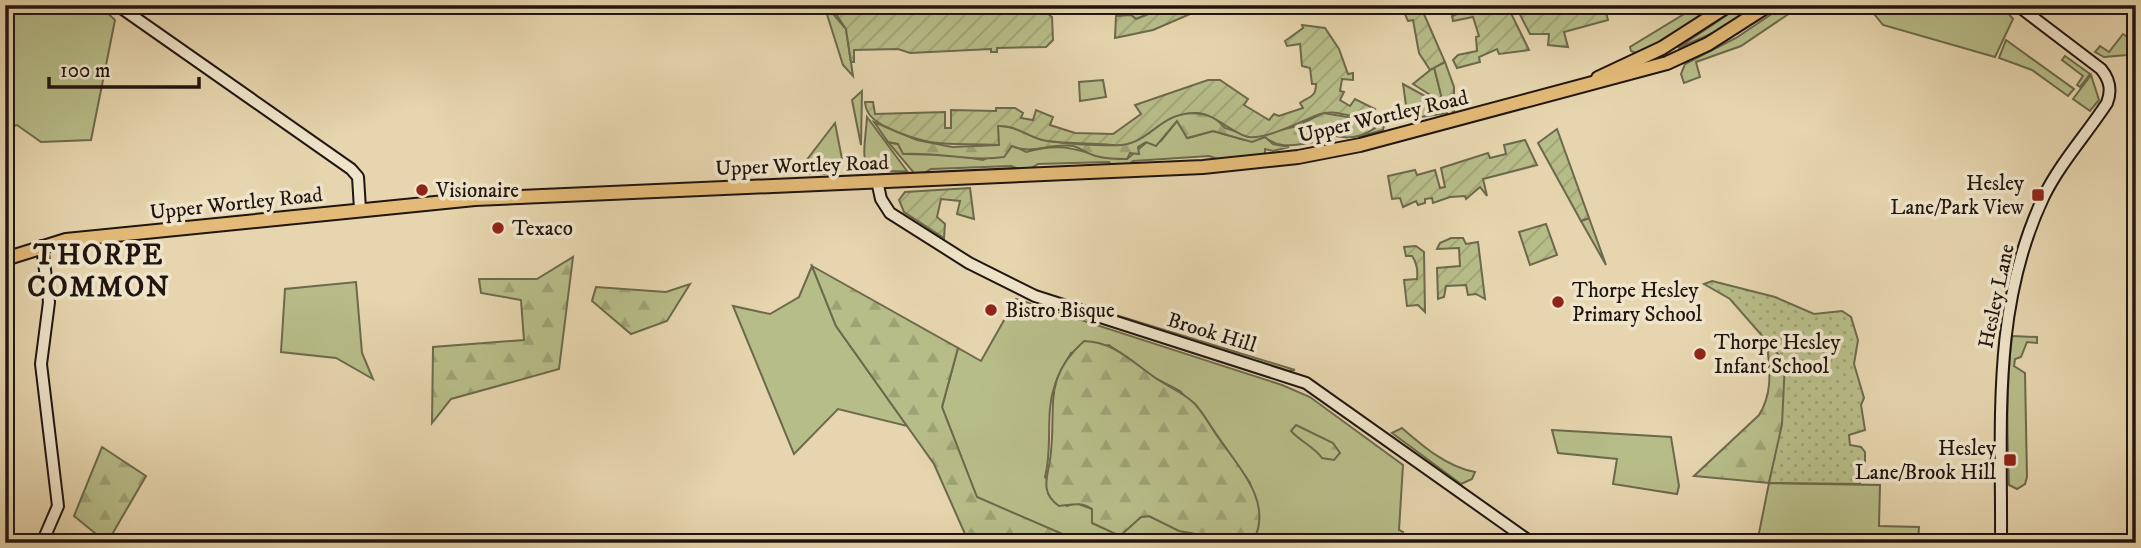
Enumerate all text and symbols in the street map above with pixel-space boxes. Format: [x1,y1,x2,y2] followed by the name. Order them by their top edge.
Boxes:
[49,46,200,90] scale bar
[60,58,111,84] text: 100 m
[1296,85,1471,149] street label: Upper Wortley Road
[715,150,890,182] street label: Upper Wortley Road
[1890,171,2025,221] place label: Hesley Lane/Park View
[435,178,519,204] place label: Visionaire
[148,182,324,226] street label: Upper Wortley Road
[414,182,430,198] marker: Visionaire
[2030,187,2046,203] marker: Hesley Lane/Park View
[512,216,573,242] place label: Texaco
[490,220,506,236] marker: Texaco
[27,238,171,305] district label: THORPE COMMON
[1973,241,2021,351] street label: Hesley Lane
[1572,278,1703,328] place label: Thorpe Hesley Primary School
[1550,294,1566,310] marker: Thorpe Hesley Primary School
[1005,298,1115,324] place label: Bistro Bisque
[983,302,999,318] marker: Bistro Bisque
[1164,307,1260,359] street label: Brook Hill
[1714,330,1842,380] place label: Thorpe Hesley Infant School
[1692,346,1708,362] marker: Thorpe Hesley Infant School
[1855,436,1997,486] place label: Hesley Lane/Brook Hill
[2002,452,2018,468] marker: Hesley Lane/Brook Hill

